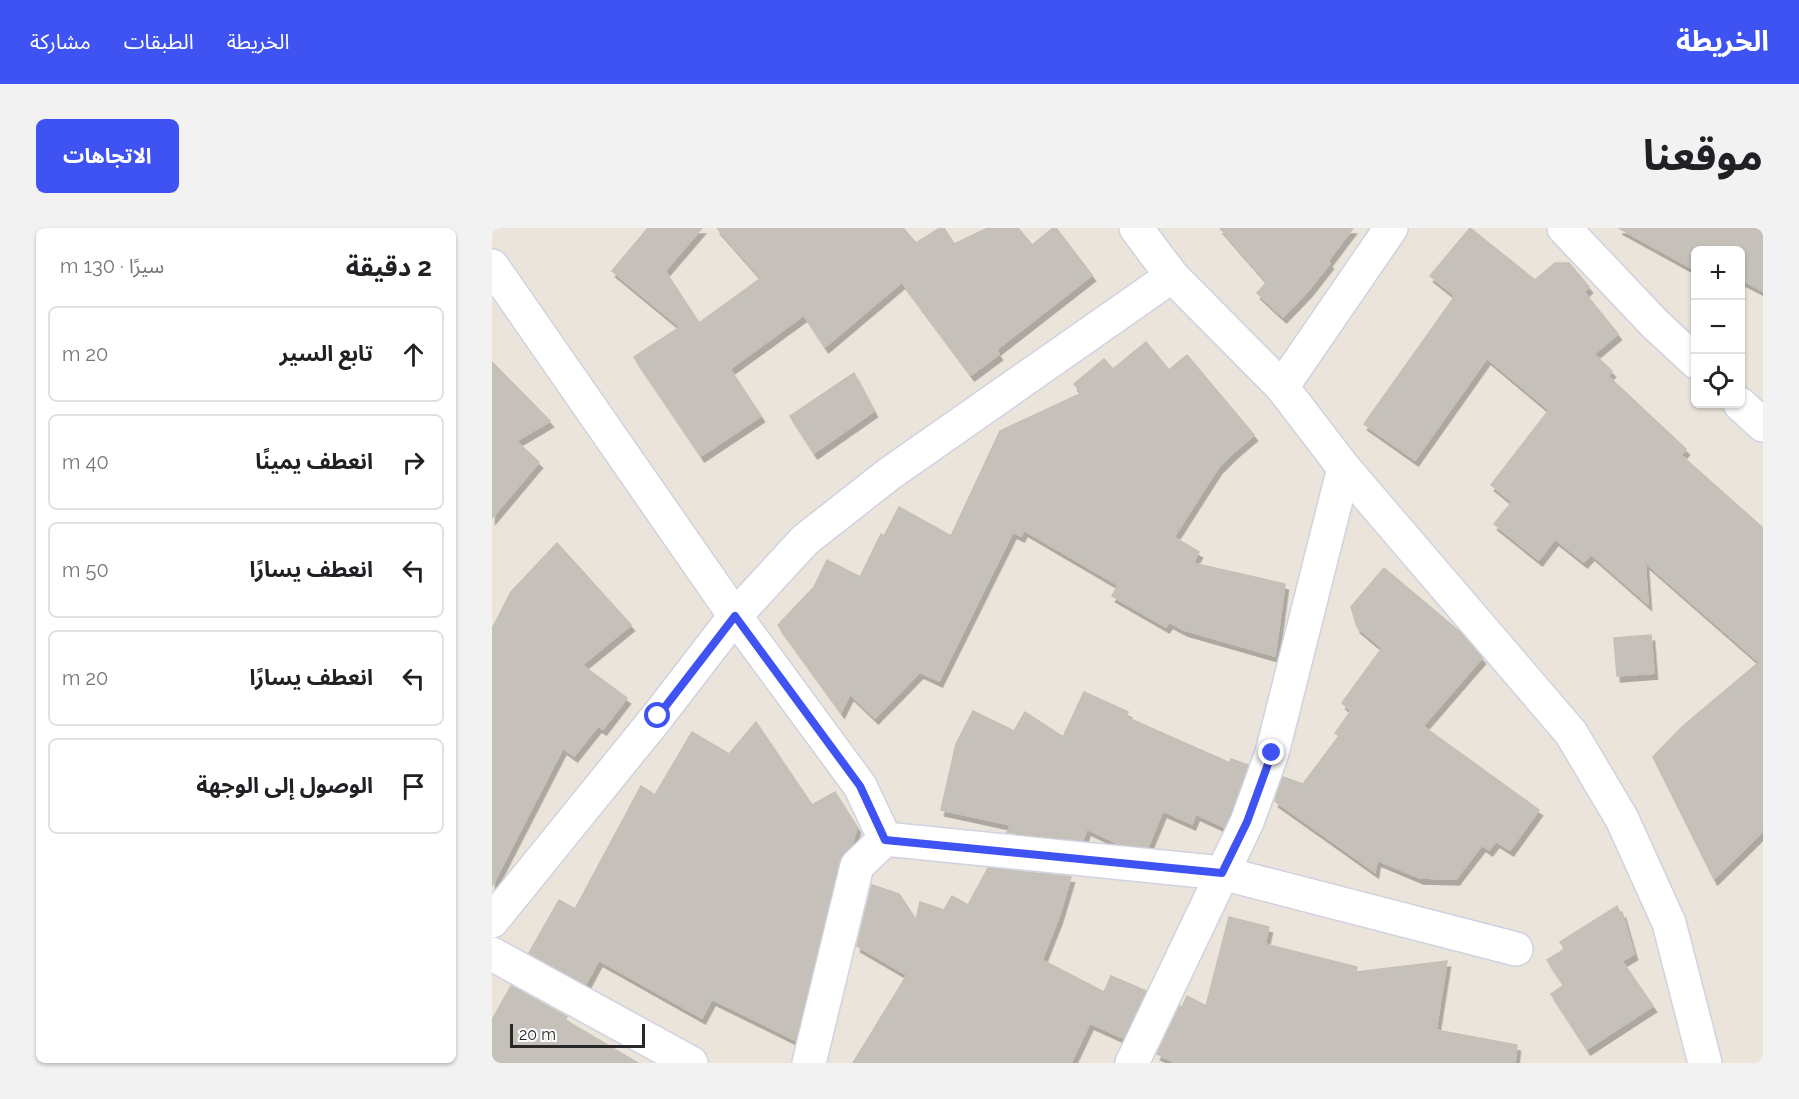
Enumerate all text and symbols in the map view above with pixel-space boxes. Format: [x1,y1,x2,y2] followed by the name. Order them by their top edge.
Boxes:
[1676,25,1769,58] text: الخريطة
[30,29,91,54] text: مشاركة
[124,29,194,54] text: الطبقات
[227,29,290,54] text: الخريطة
[36,119,179,193] button: الاتجاهات
[1643,131,1763,180] text: موقعنا
[1691,246,1745,408] map controls
[1691,246,1745,300] button: +
[346,252,432,282] text: 2 دقيقة
[60,254,164,278] text: سيرًا · 130 m
[1691,300,1745,354] button: −
[397,338,430,371] icon: ahead
[279,340,373,366] text: تابع السير
[62,342,108,366] text: 20 m
[1691,354,1745,408] button: locate
[397,446,430,479] icon: right
[255,448,373,474] text: انعطف يمينًا
[62,450,109,474] text: 40 m
[397,554,430,587] icon: left
[250,556,373,582] text: انعطف يسارًا
[62,558,109,582] text: 50 m
[397,662,430,695] icon: left
[250,664,373,690] text: انعطف يسارًا
[62,666,108,690] text: 20 m
[644,702,670,728] route start
[1258,739,1284,765] route end
[397,770,430,803] icon: arrive
[196,772,373,798] text: الوصول إلى الوجهة
[510,1021,645,1048] scale bar
[519,1025,556,1044] text: 20 m

